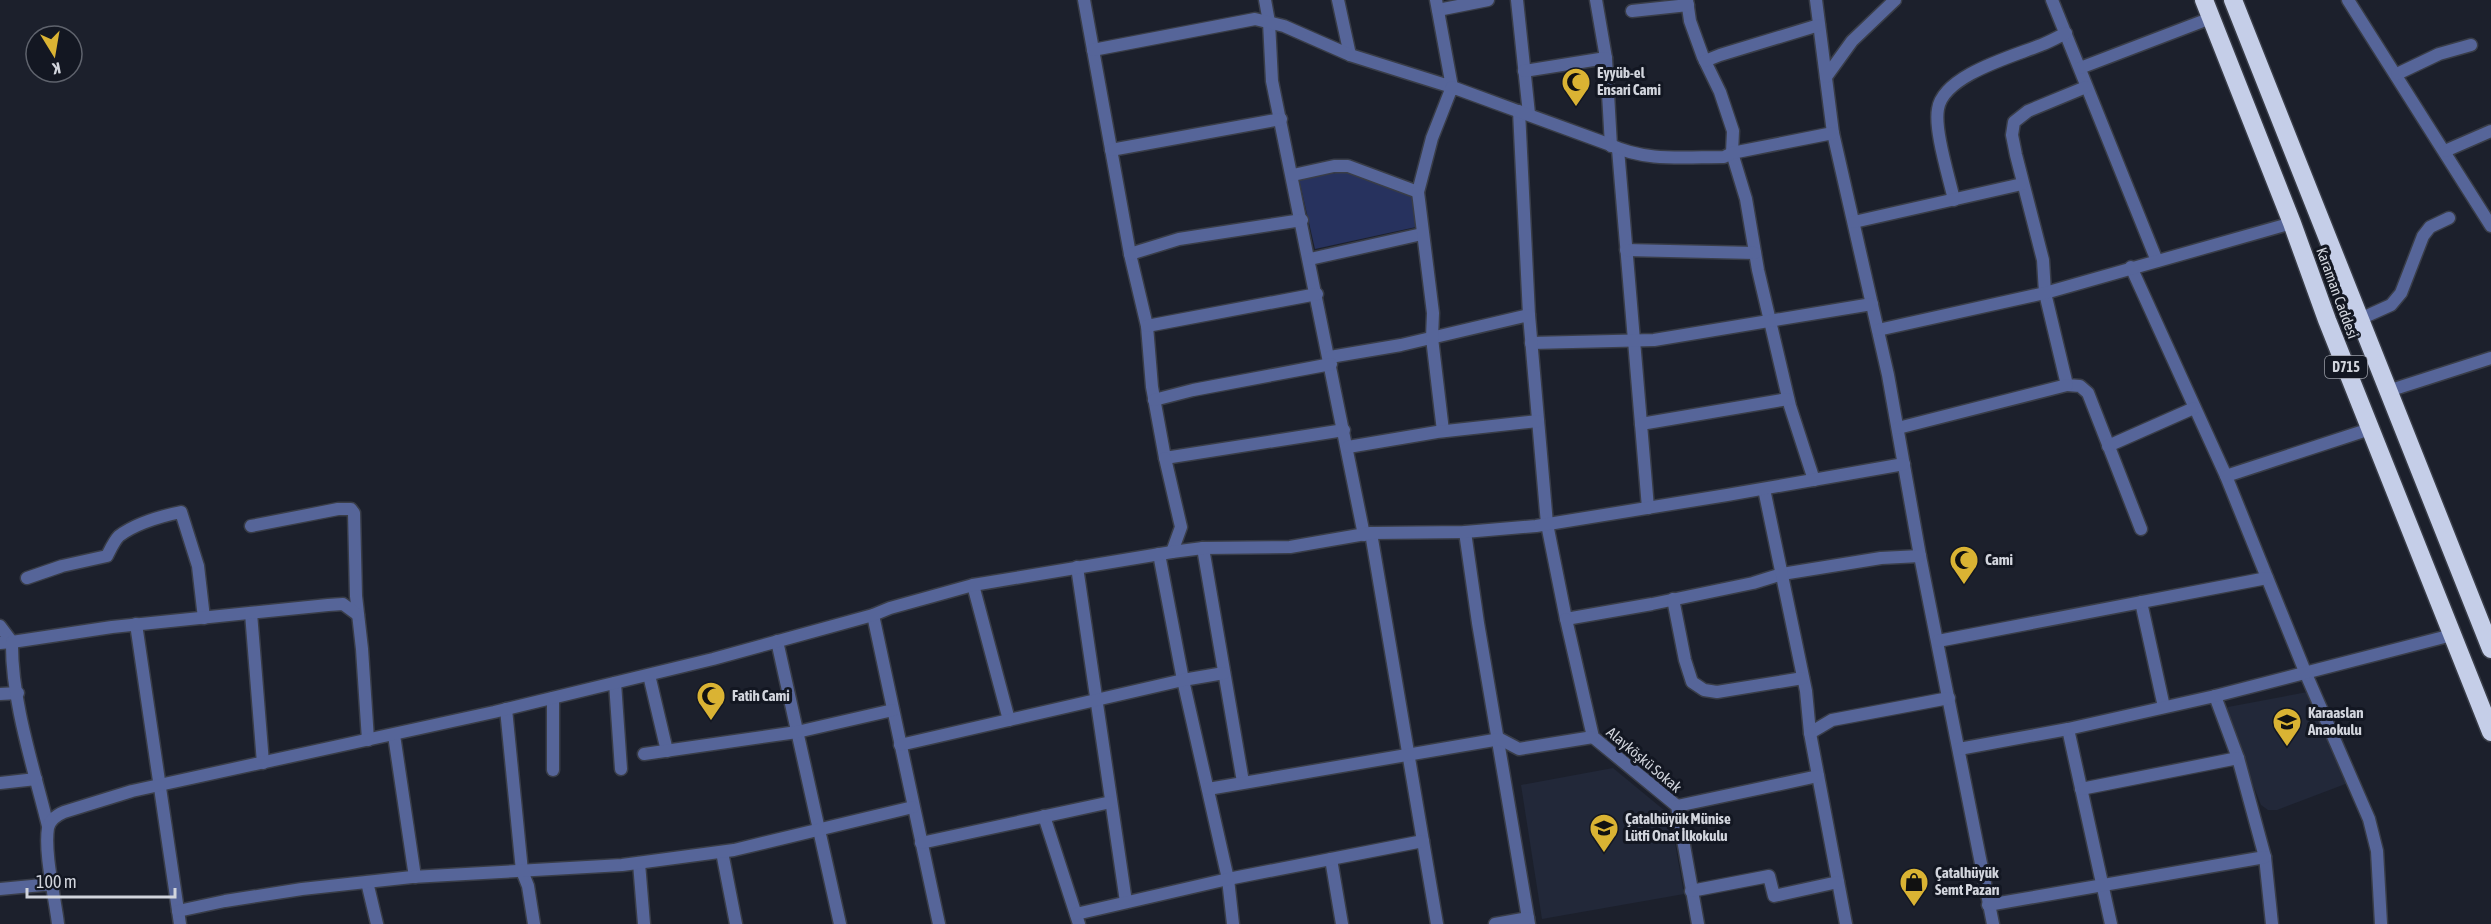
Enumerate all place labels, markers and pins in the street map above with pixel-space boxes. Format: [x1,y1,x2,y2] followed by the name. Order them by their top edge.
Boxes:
[1597,64,1661,98] place label: Eyyüb-el Ensari Cami
[1560,66,1592,108] mosque icon: Eyyüb-el Ensari Cami
[1948,544,1980,586] mosque icon: Cami
[1985,551,2013,568] place label: Cami
[695,680,727,722] mosque icon: Fatih Cami
[732,687,790,704] place label: Fatih Cami
[2307,704,2364,738] place label: Karaaslan Anaokulu
[2271,706,2303,748] school or university icon: Karaaslan Anaokulu
[1625,810,1731,844] place label: Çatalhüyük Münise Lütfi Onat İlkokulu
[1588,812,1620,854] school or university icon: Çatalhüyük Münise Lütfi Onat İlkokulu
[1935,864,2000,898] place label: Çatalhüyük Semt Pazarı
[1898,866,1930,908] shop icon: Çatalhüyük Semt Pazarı

